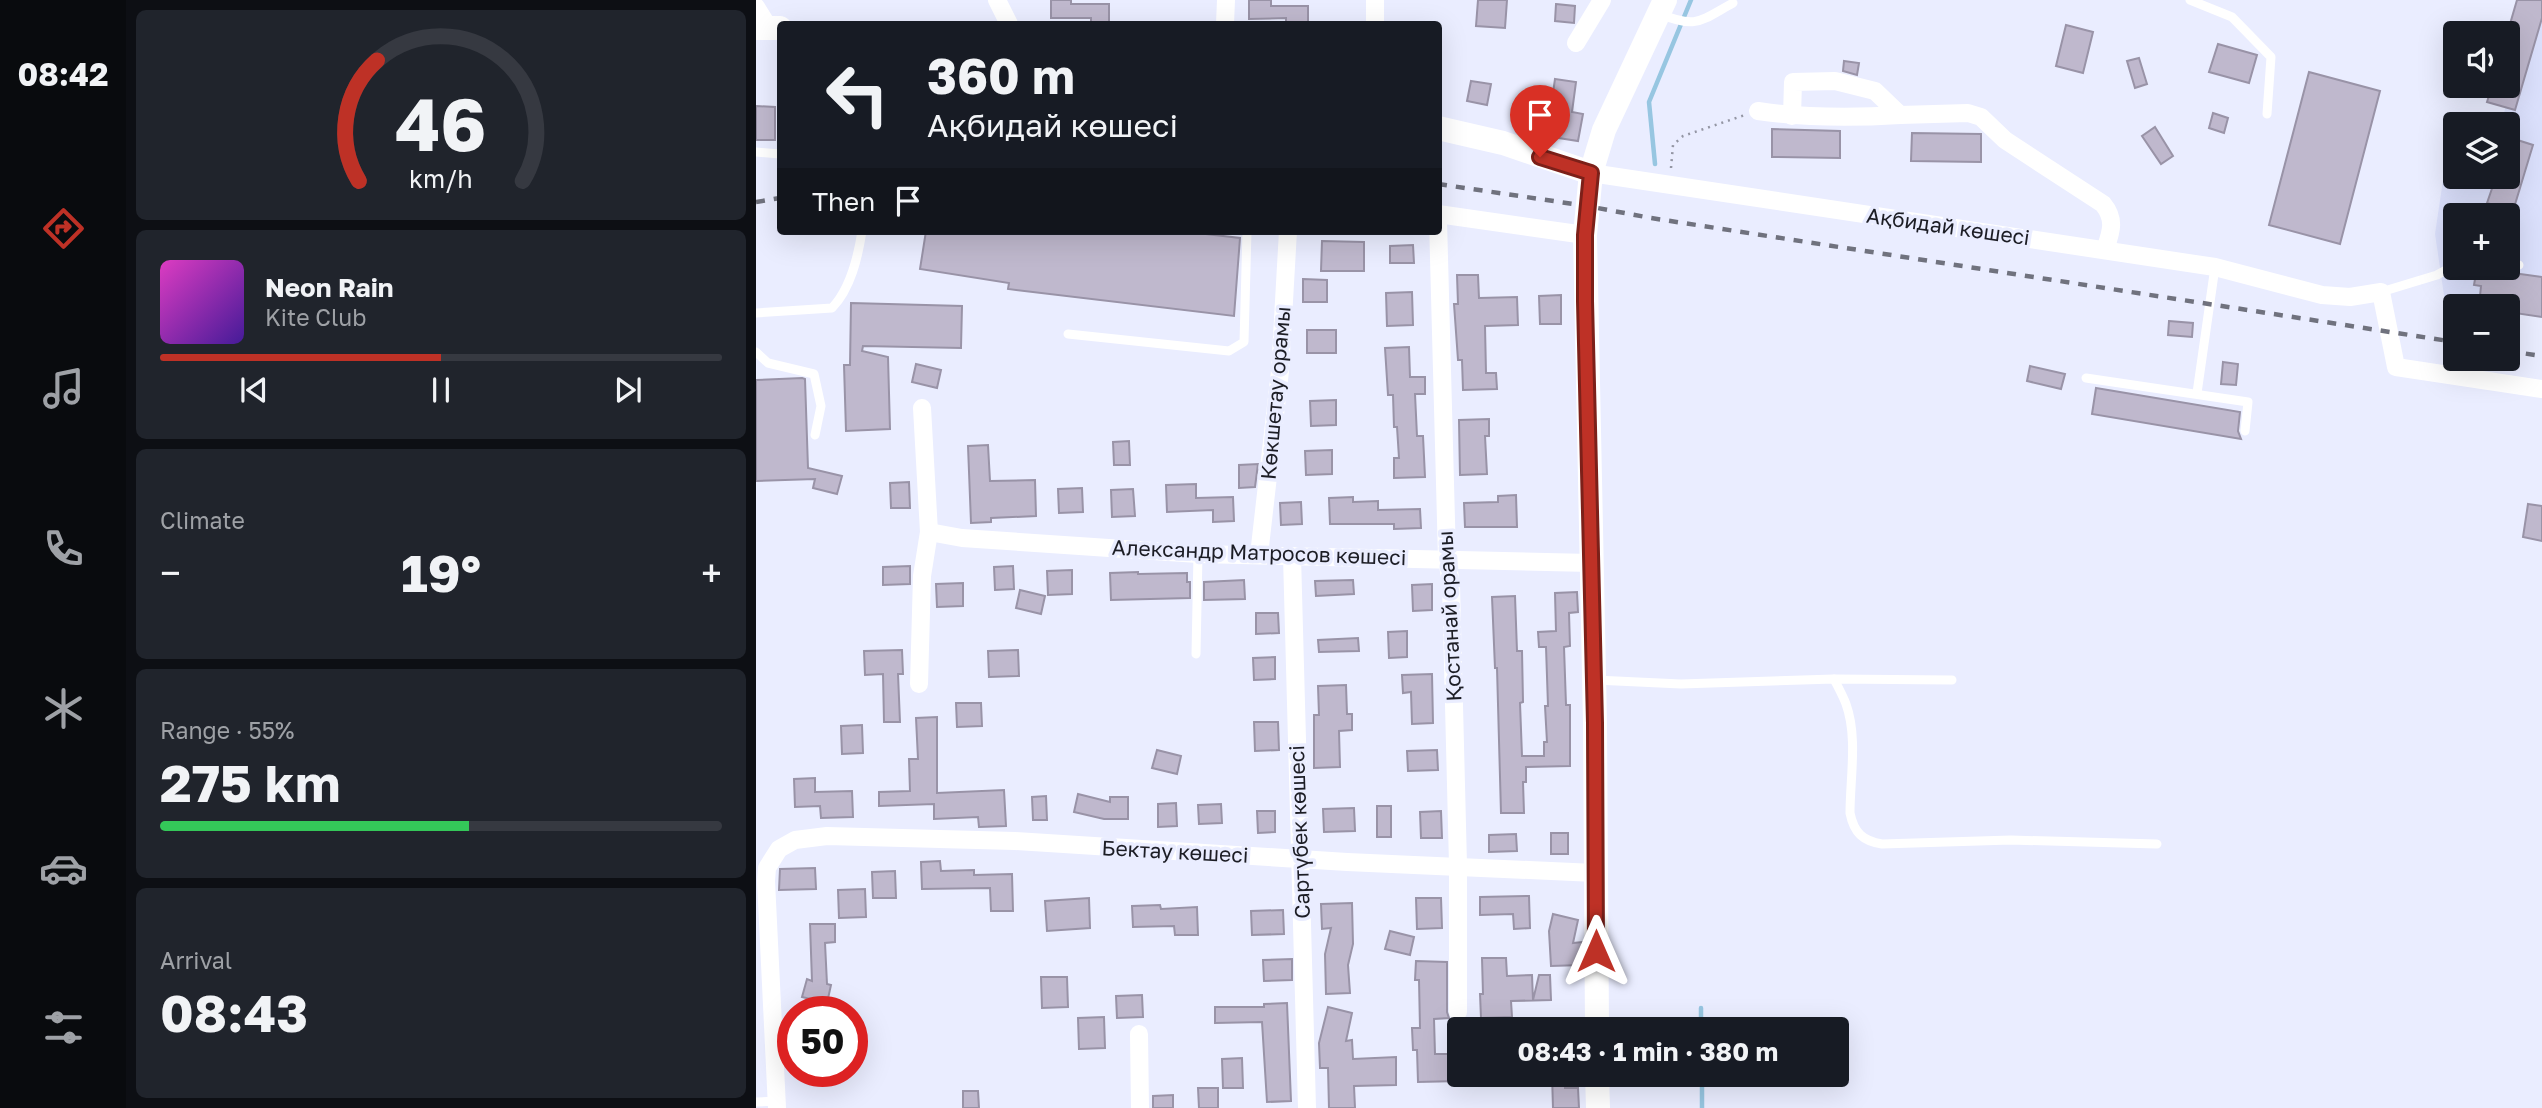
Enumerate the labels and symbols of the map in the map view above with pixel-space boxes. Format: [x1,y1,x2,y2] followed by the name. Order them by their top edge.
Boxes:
[1510,85,1570,157] pin
[1865,202,2032,250] street label: Ақбидай көшесі
[1254,305,1296,481] street label: Көкшетау орамы
[1432,530,1466,702] street label: Қостанай орамы
[1111,534,1407,570] street label: Александр Матросов көшесі
[1283,745,1315,919] street label: Сартүбек көшесі
[1101,834,1249,868] street label: Бектау көшесі
[1559,914,1633,988] position arrow
[777,996,868,1087] speed limit sign: 50

